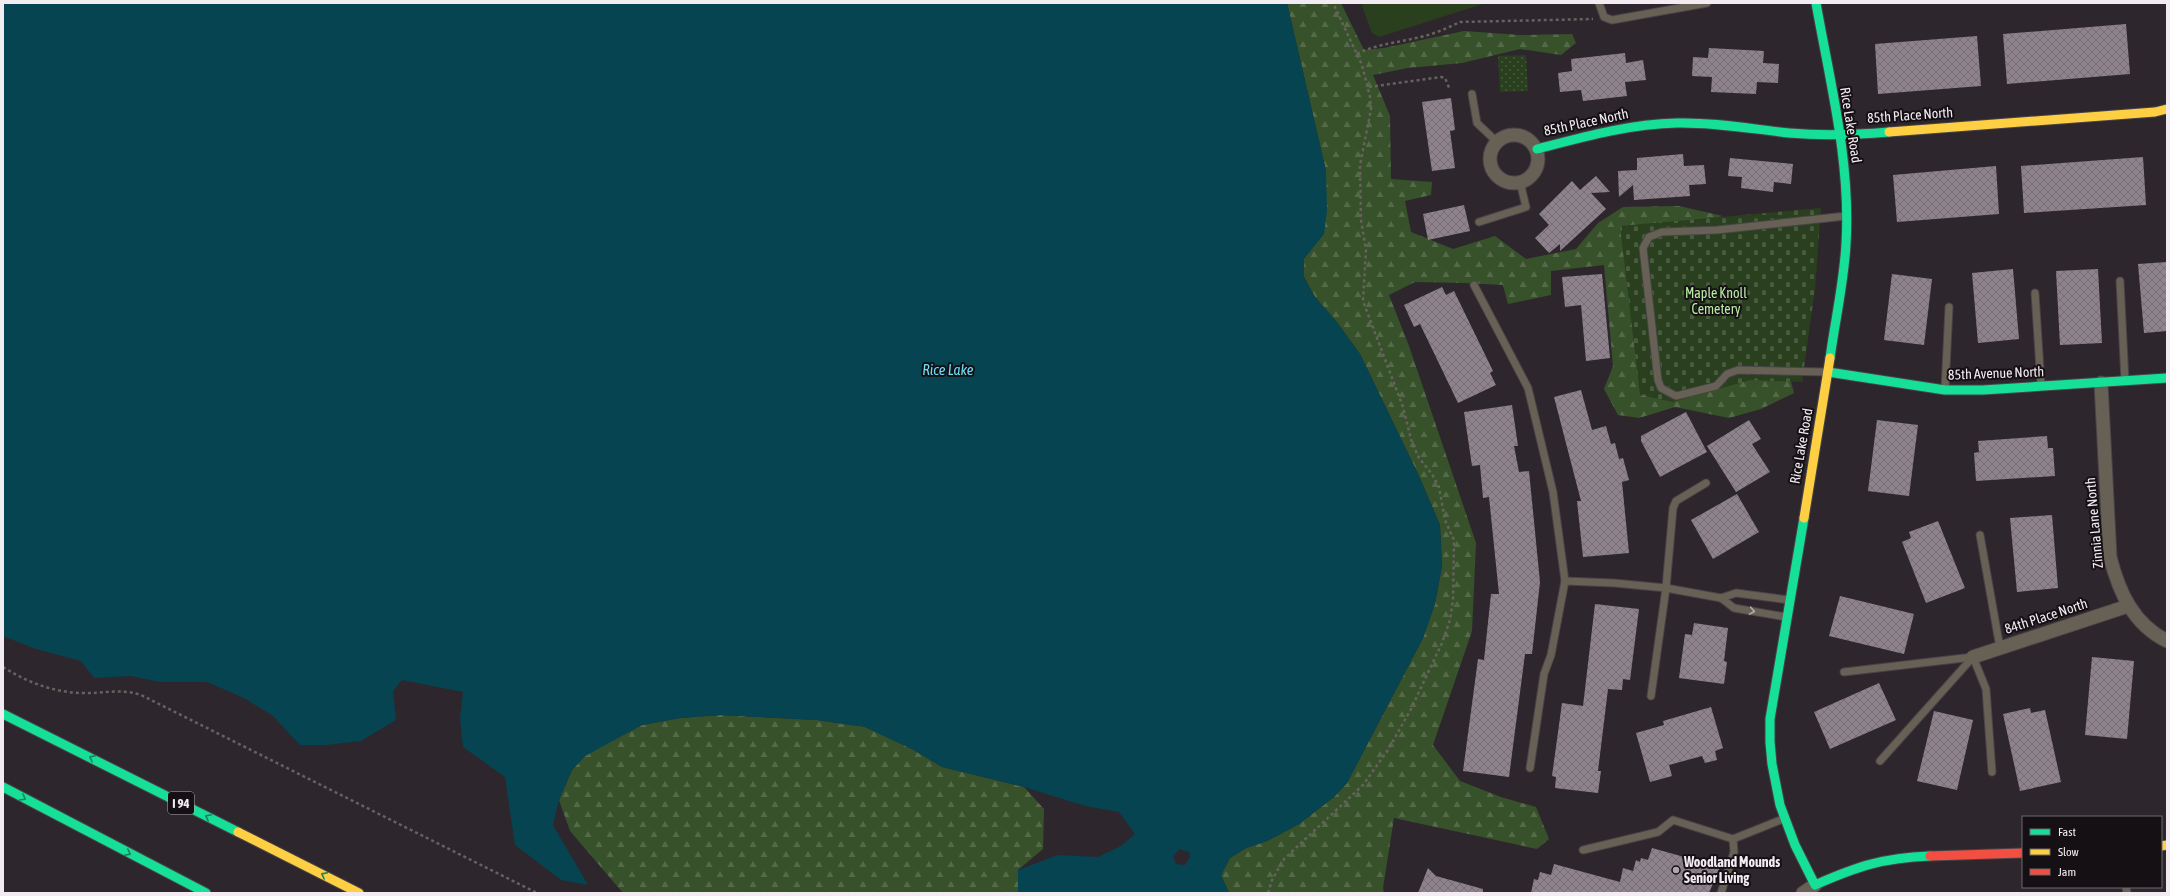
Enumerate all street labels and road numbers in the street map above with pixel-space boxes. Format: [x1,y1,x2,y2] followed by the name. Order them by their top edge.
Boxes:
[1837,86,1865,164] street label: Rice Lake Road
[1866,104,1954,126] street label: 85th Place North
[1542,105,1630,139] street label: 85th Place North
[1948,363,2044,383] street label: 85th Avenue North
[1786,407,1816,485] street label: Rice Lake Road
[2082,477,2106,569] street label: Zinnia Lane North
[2003,595,2089,637] street label: 84th Place North
[168,792,194,814] road number: I 94

